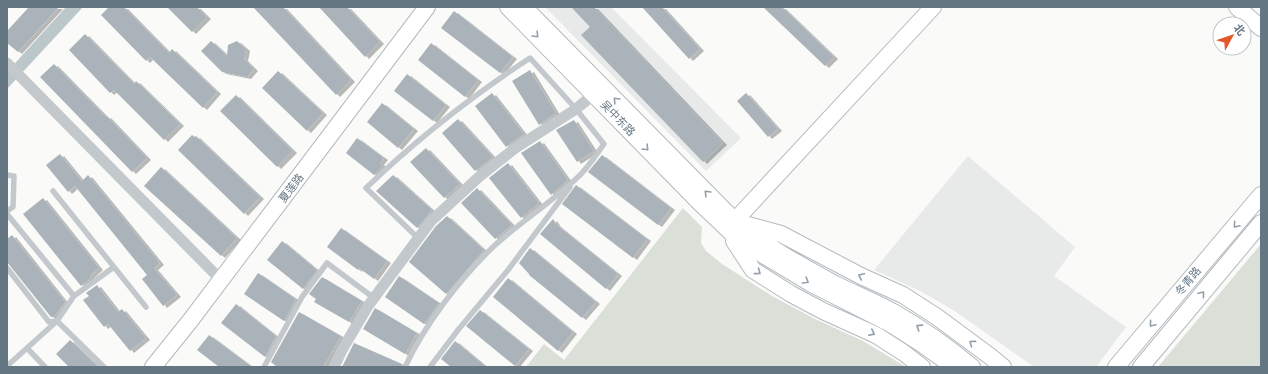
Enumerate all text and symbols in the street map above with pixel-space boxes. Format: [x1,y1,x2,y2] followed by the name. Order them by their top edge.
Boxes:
[1212,16,1252,56] north arrow
[1232,22,1248,38] text: 北
[531,30,538,38] one-way arrow
[613,97,621,105] one-way arrow
[598,98,638,138] street label: 吴中东路
[641,143,649,151] one-way arrow
[276,171,306,205] street label: 夏莲路
[704,190,712,198] one-way arrow
[1233,220,1240,227] one-way arrow
[1173,265,1203,297] street label: 冬青路
[753,267,760,274] one-way arrow
[858,273,866,281] one-way arrow
[802,277,809,284] one-way arrow
[1197,292,1204,299] one-way arrow
[1149,319,1157,327] one-way arrow
[916,325,923,332] one-way arrow
[867,328,875,336] one-way arrow
[970,341,977,348] one-way arrow

